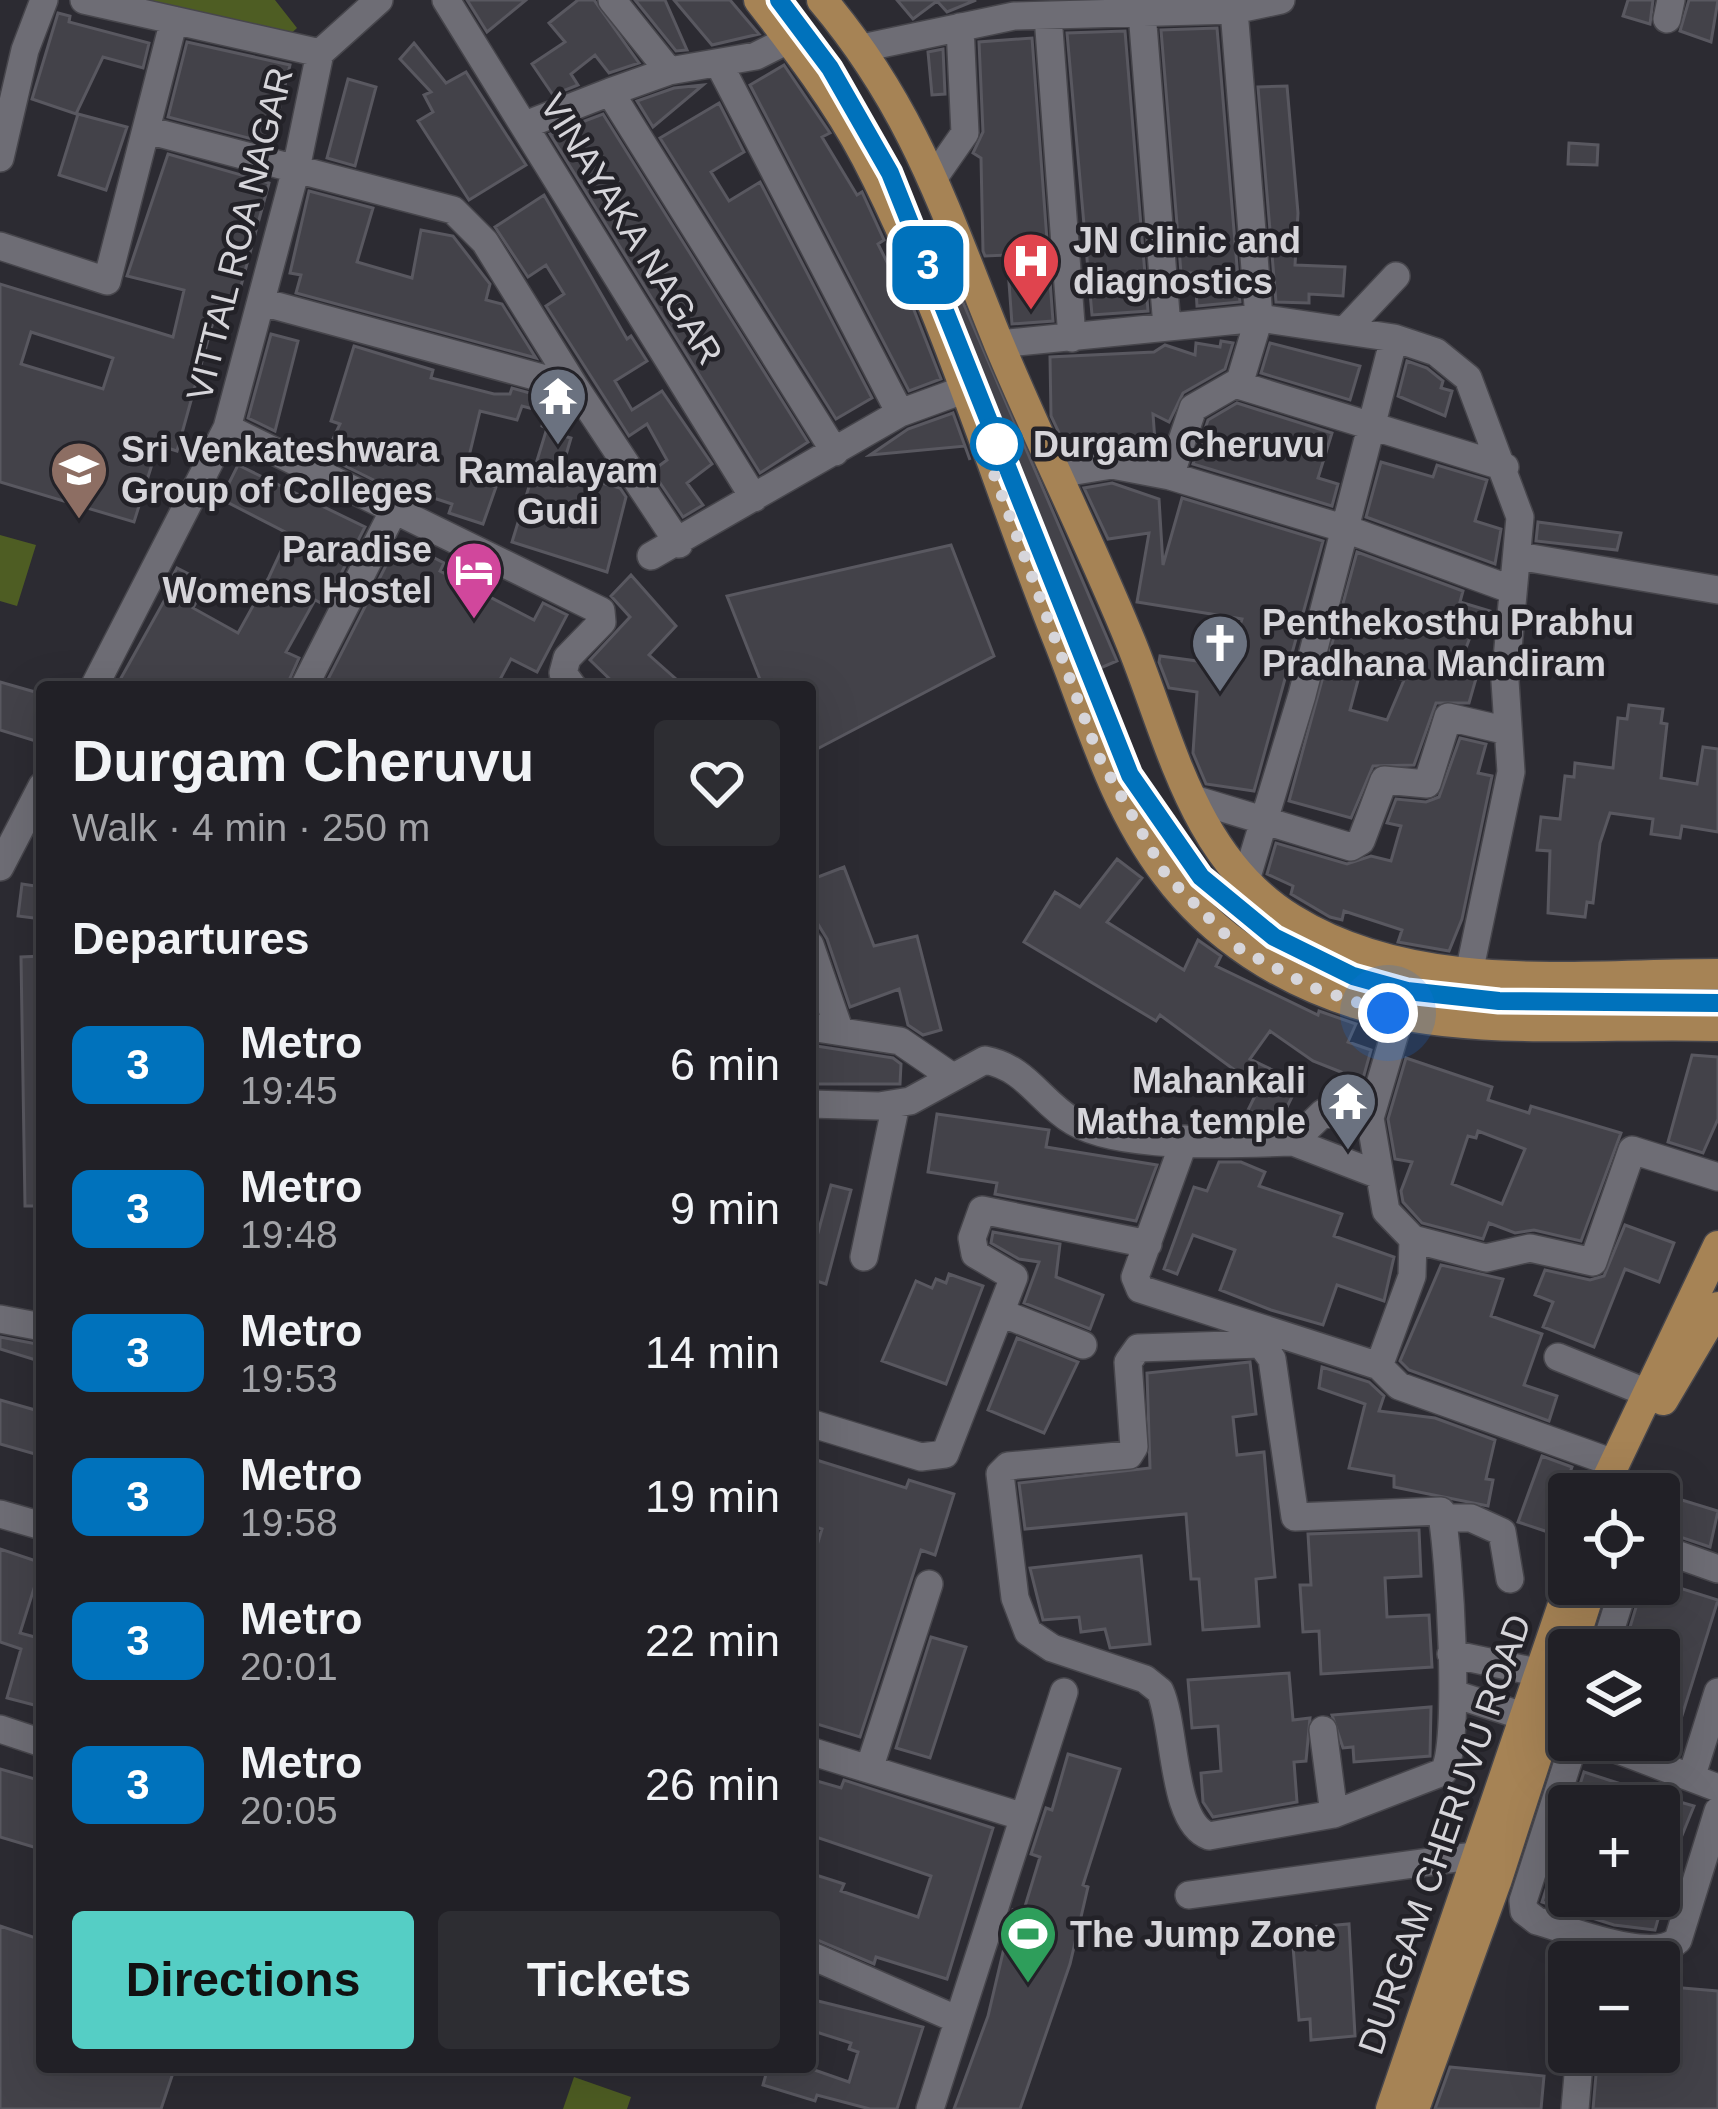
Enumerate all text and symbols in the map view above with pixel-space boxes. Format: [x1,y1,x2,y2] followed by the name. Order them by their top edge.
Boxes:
[178,63,301,405] street label: VITTAL ROA NAGAR
[532,87,731,372] street label: VINAYAKA NAGAR
[1073,220,1301,302] place label: JN Clinic and diagnostics
[889,226,967,304] line badge: 3
[1000,230,1062,312] hospital icon: JN Clinic and diagnostics
[916,241,940,288] text: 3
[527,365,589,447] temple icon: Ramalayam Gudi
[972,419,1022,469] marker: Durgam Cheruvu
[1033,424,1325,465] place label: Durgam Cheruvu
[121,429,440,511] place label: Sri Venkateshwara Group of Colleges
[48,439,110,521] school or university icon: Sri Venkateshwara Group of Colleges
[458,450,658,532] place label: Ramalayam Gudi
[163,529,432,611] place label: Paradise Womens Hostel
[443,539,505,621] hotel icon: Paradise Womens Hostel
[1262,602,1634,684] place label: Penthekosthu Prabhu Pradhana Mandiram
[1189,612,1251,694] church icon: Penthekosthu Prabhu Pradhana Mandiram
[654,720,780,846] button: heart
[72,729,534,793] text: Durgam Cheruvu
[72,806,430,849] text: Walk · 4 min · 250 m
[72,913,310,964] text: Departures
[1358,983,1418,1043] your location
[240,1017,363,1068] text: Metro
[670,1039,780,1090] text: 6 min
[126,1041,150,1088] text: 3
[1076,1060,1306,1142] place label: Mahankali Matha temple
[240,1069,338,1112] text: 19:45
[1317,1070,1379,1152] temple icon: Mahankali Matha temple
[240,1161,363,1212] text: Metro
[670,1183,780,1234] text: 9 min
[126,1185,150,1232] text: 3
[240,1213,338,1256] text: 19:48
[240,1305,363,1356] text: Metro
[645,1327,780,1378] text: 14 min
[126,1329,150,1376] text: 3
[240,1357,338,1400] text: 19:53
[240,1449,363,1500] text: Metro
[645,1471,780,1522] text: 19 min
[126,1473,150,1520] text: 3
[1548,1473,1680,2073] map controls
[1548,1473,1680,1605] button: locate
[240,1501,338,1544] text: 19:58
[240,1593,363,1644] text: Metro
[1350,1609,1539,2059] street label: DURGAM CHERUVU ROAD
[645,1615,780,1666] text: 22 min
[126,1617,150,1664] text: 3
[1548,1629,1680,1761] button: layers
[240,1645,338,1688] text: 20:01
[240,1737,363,1788] text: Metro
[645,1759,780,1810] text: 26 min
[126,1761,150,1808] text: 3
[1548,1785,1680,1917] button: +
[240,1789,338,1832] text: 20:05
[997,1903,1059,1985] sports icon: The Jump Zone
[72,1911,414,2049] button: Directions
[438,1911,780,2049] button: Tickets
[1070,1914,1336,1955] place label: The Jump Zone
[1548,1941,1680,2073] button: −

